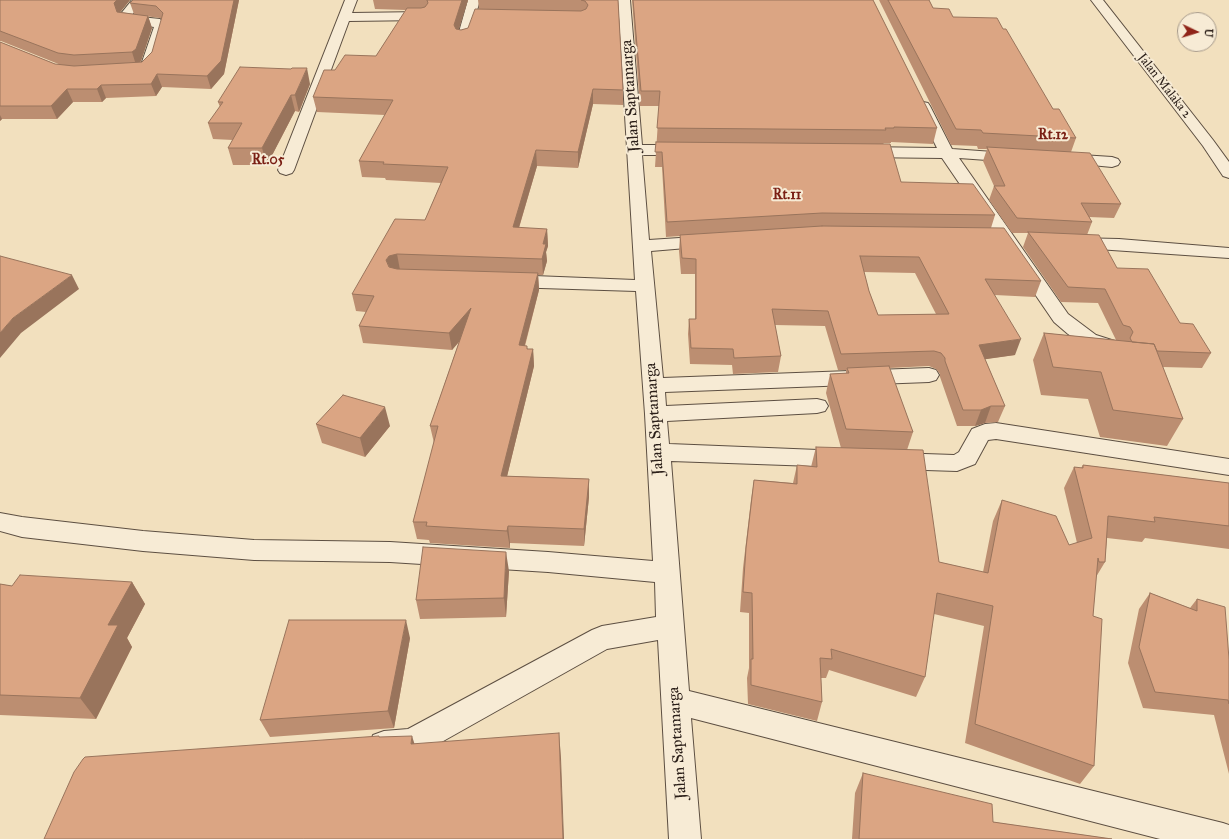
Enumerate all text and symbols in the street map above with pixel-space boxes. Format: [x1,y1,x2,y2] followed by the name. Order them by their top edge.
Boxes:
[1177,12,1217,52] north arrow
[1202,28,1215,38] text: U
[617,39,645,153] street label: Jalan Saptamarga
[1134,51,1194,121] street label: Jalan Malaka 2
[1038,128,1068,144] district label: Rt.12
[252,153,284,169] district label: Rt.05
[773,188,801,204] district label: Rt.11
[641,362,669,476] street label: Jalan Saptamarga
[664,686,692,800] street label: Jalan Saptamarga

